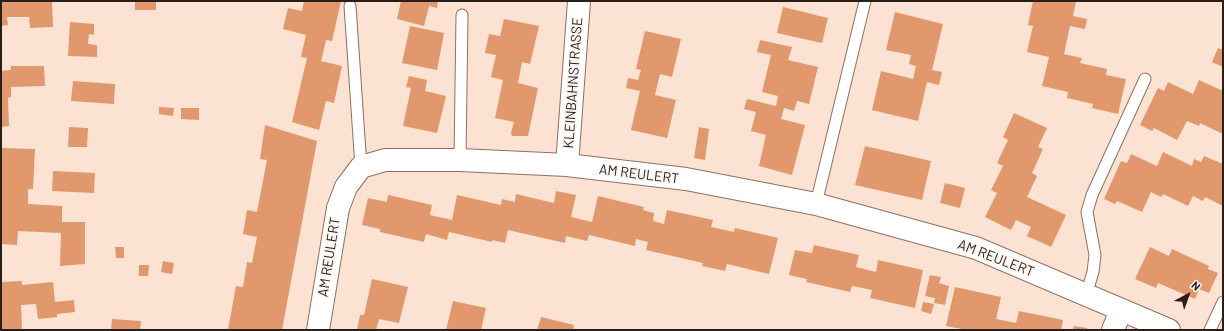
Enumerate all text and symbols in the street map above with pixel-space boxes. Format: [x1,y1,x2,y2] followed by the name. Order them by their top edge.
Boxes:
[560,17,586,149] street label: KLEINBAHNSTRASSE
[598,161,680,187] street label: AM REULERT
[314,216,344,298] street label: AM REULERT
[955,236,1037,280] street label: AM REULERT
[1168,275,1208,315] north arrow
[1189,278,1203,293] text: N

